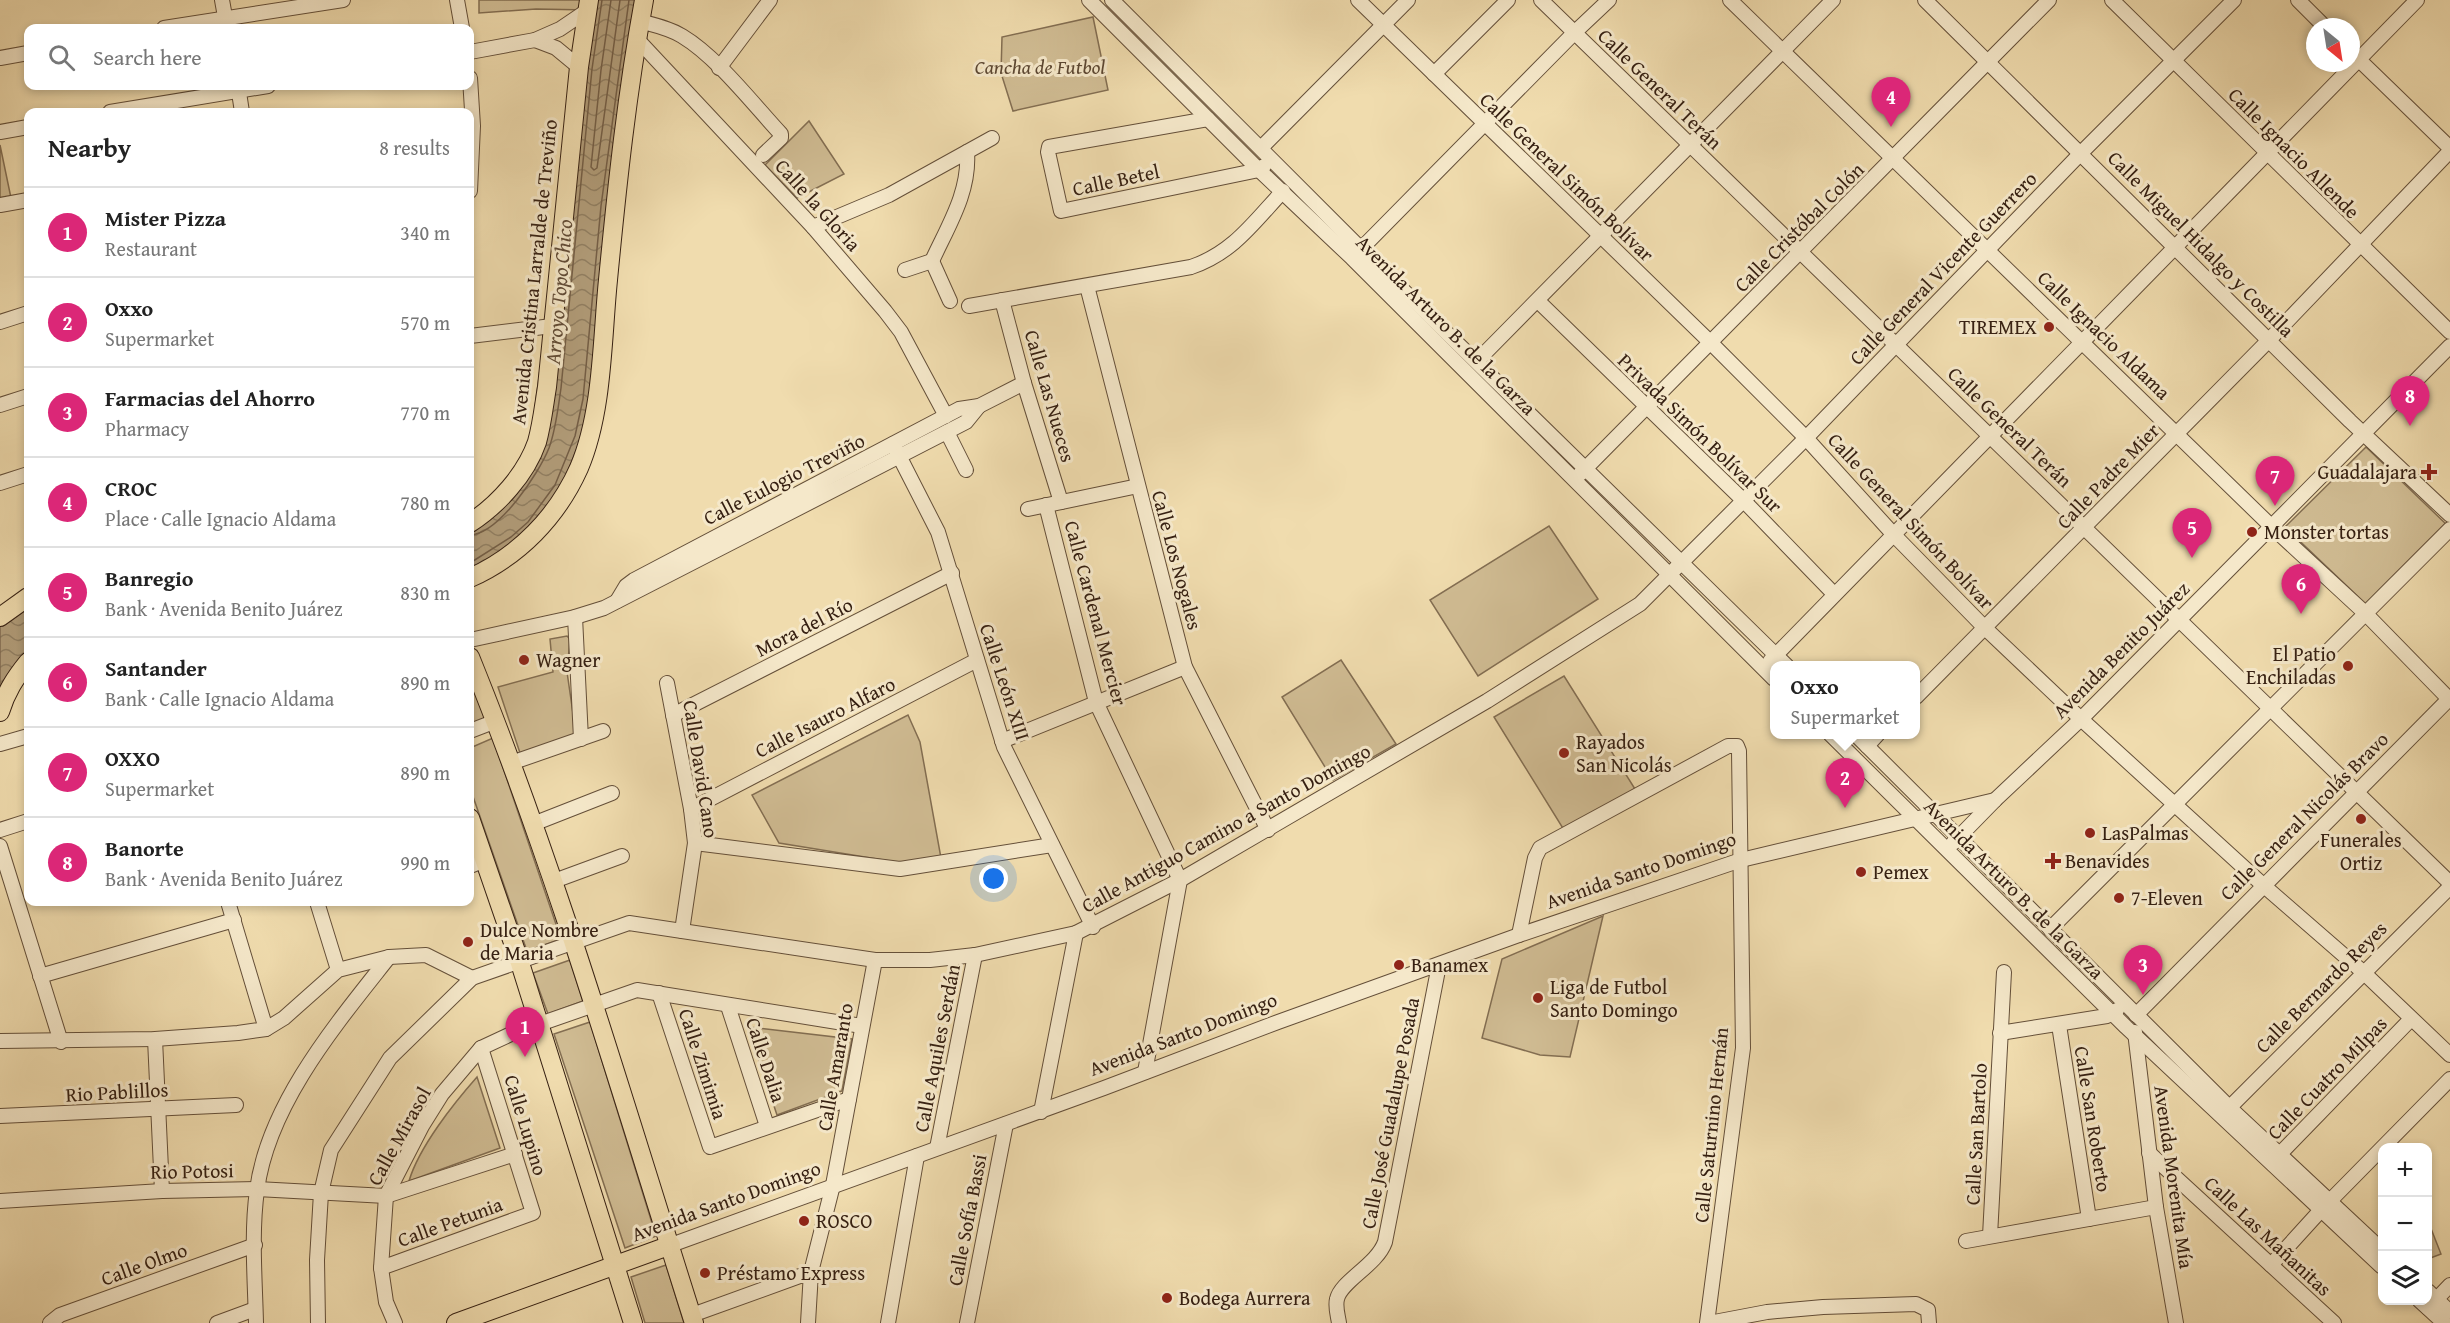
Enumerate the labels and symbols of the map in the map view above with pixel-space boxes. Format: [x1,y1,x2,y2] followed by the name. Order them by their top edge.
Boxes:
[2306,18,2360,72] north arrow
[1592,21,1729,156] street label: Calle General Terán
[975,52,1105,81] park label: Cancha de Futbol
[1872,78,1910,127] pin: 4
[2222,80,2367,225] street label: Calle Ignacio Allende
[1474,86,1661,268] street label: Calle General Simón Bolívar
[503,118,564,426] street label: Avenida Cristina Larralde de Treviño
[2101,144,2302,344] street label: Calle Miguel Hidalgo y Costilla
[769,152,868,258] street label: Calle la Gloria
[1727,155,1870,298] street label: Calle Cristóbal Colón
[1070,156,1162,203] street label: Calle Betel
[1842,164,2043,371] street label: Calle General Vicente Guerrero
[537,218,580,367] water label: Arroyo Topo Chico
[1350,228,1543,422] street label: Avenida Arturo B. de la Garza
[2031,263,2178,406] street label: Calle Ignacio Aldama
[1959,312,2038,341] place label: TIREMEX
[2042,320,2056,334] marker: TIREMEX
[1018,326,1083,465] street label: Calle Las Nueces
[1612,346,1789,519] street label: Privada Simón Bolívar Sur
[1942,359,2079,494] street label: Calle General Terán
[2390,376,2430,426] pin: 8
[2049,416,2166,535] street label: Calle Padre Mier
[698,425,870,532] street label: Calle Eulogio Treviño
[1822,426,2001,615] street label: Calle General Simón Bolívar
[2256,456,2294,506] pin: 7
[2317,457,2418,486] place label: Guadalajara
[2422,465,2436,479] marker: Guadalajara
[1145,487,1210,633] street label: Calle Los Nogales
[2172,508,2212,558] pin: 5
[1058,517,1135,709] street label: Calle Cardenal Mercier
[2264,517,2389,546] place label: Monster tortas
[2245,525,2259,539] marker: Monster tortas
[2282,564,2320,614] pin: 6
[2046,574,2196,725] street label: Avenida Benito Juárez
[750,590,858,664] street label: Mora del Río
[973,620,1038,744] street label: Calle León XIII
[2246,639,2336,691] place label: El Patio Enchiladas
[536,645,600,674] place label: Wagner
[517,653,531,667] marker: Wagner
[2341,659,2355,673] marker: El Patio Enchiladas
[750,669,900,764] street label: Calle Isauro Alfaro
[676,698,727,840] street label: Calle David Cano
[2213,725,2395,907] street label: Calle General Nicolás Bravo
[1576,727,1672,779] place label: Rayados San Nicolás
[1076,736,1376,919] street label: Calle Antiguo Camino a Santo Domingo
[1557,746,1571,760] marker: Rayados San Nicolás
[1826,758,1864,808] pin: 2
[1918,792,2111,986] street label: Avenida Arturo B. de la Garza
[2354,812,2368,826] marker: Funerales Ortiz
[2102,818,2189,847] place label: LasPalmas
[1542,823,1740,916] street label: Avenida Santo Domingo
[2320,825,2402,877] place label: Funerales Ortiz
[2083,826,2097,840] marker: LasPalmas
[2065,846,2150,875] place label: Benavides
[2046,854,2060,868] marker: Benavides
[1873,857,1930,886] place label: Pemex
[979,864,1008,893] your location
[1854,865,1868,879] marker: Pemex
[2131,883,2203,912] place label: 7-Eleven
[2112,891,2126,905] marker: 7-Eleven
[2248,914,2393,1059] street label: Calle Bernardo Reyes
[480,915,599,967] place label: Dulce Nombre de Maria
[461,935,475,949] marker: Dulce Nombre de Maria
[2124,946,2162,995] pin: 3
[1411,950,1489,979] place label: Banamex
[1392,958,1406,972] marker: Banamex
[906,962,967,1134] street label: Calle Aquiles Serdán
[1550,972,1678,1024] place label: Liga de Futbol Santo Domingo
[1085,984,1281,1083] street label: Avenida Santo Domingo
[1531,991,1545,1005] marker: Liga de Futbol Santo Domingo
[1353,994,1426,1231] street label: Calle José Guadalupe Posada
[809,1001,860,1133] street label: Calle Amaranto
[672,1005,735,1123] street label: Calle Zimimia
[506,1008,544,1057] pin: 1
[2260,1009,2393,1146] street label: Calle Cuatro Milpas
[739,1014,794,1107] street label: Calle Dalia
[1686,1026,1735,1224] street label: Calle Saturnino Hernán
[2068,1044,2119,1194] street label: Calle San Roberto
[1957,1062,1994,1206] street label: Calle San Bartolo
[497,1071,556,1179] street label: Calle Lupino
[65,1074,169,1109] street label: Rio Pablillos
[360,1081,438,1190] street label: Calle Mirasol
[2147,1084,2202,1271] street label: Avenida Morenita Mía
[940,1151,994,1288] street label: Calle Sofía Bassi
[627,1153,824,1248] street label: Avenida Santo Domingo
[150,1155,234,1186] street label: Rio Potosi
[2198,1169,2339,1302] street label: Calle Las Mañanitas
[393,1189,507,1254] street label: Calle Petunia
[816,1206,872,1235] place label: ROSCO
[797,1214,811,1228] marker: ROSCO
[97,1235,191,1292] street label: Calle Olmo
[717,1258,865,1287] place label: Préstamo Express
[698,1266,712,1280] marker: Préstamo Express
[1179,1283,1311,1312] place label: Bodega Aurrera
[1160,1291,1174,1305] marker: Bodega Aurrera

